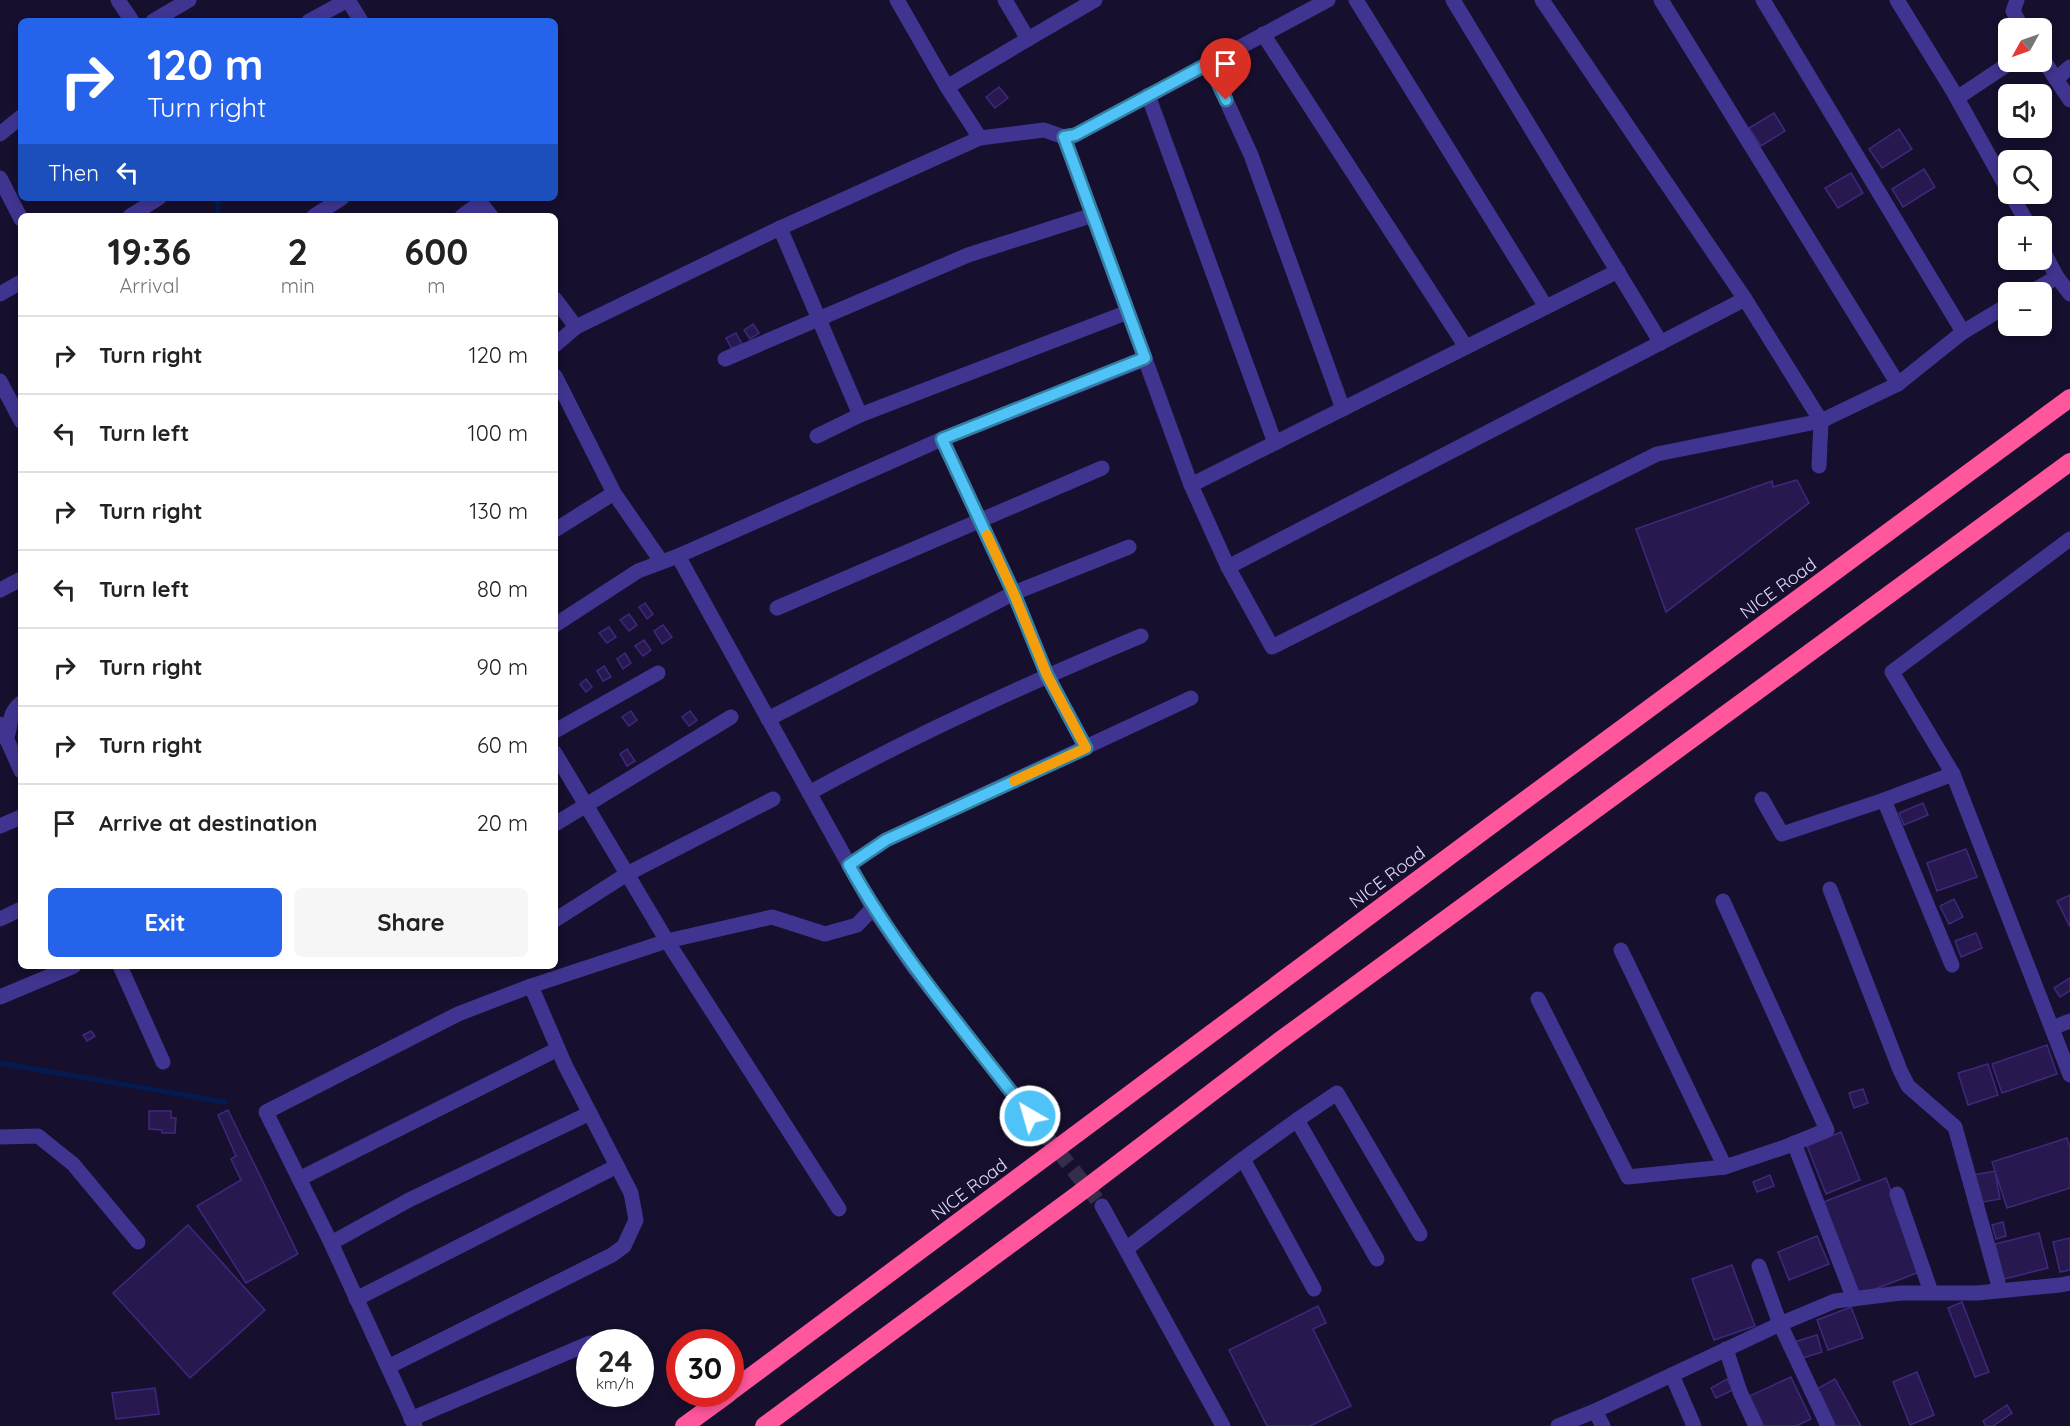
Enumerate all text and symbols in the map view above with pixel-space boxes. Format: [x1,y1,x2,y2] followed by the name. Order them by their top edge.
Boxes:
[1998,18,2052,72] north arrow
[1998,18,2052,336] map controls
[147,38,264,91] text: 120 m
[1200,38,1251,100] pin
[48,42,126,120] icon: right
[1209,47,1242,80] icon: arrive
[1998,84,2052,138] button: sound
[147,90,266,124] text: Turn right
[1998,150,2052,204] button: search
[111,156,144,189] icon: left
[48,159,99,187] text: Then
[1998,216,2052,270] button: +
[108,229,191,274] text: 19:36
[287,229,308,274] text: 2
[404,229,468,274] text: 600
[119,273,179,298] text: Arrival
[281,273,315,298] text: min
[427,273,446,298] text: m
[1998,282,2052,336] button: −
[48,339,81,372] icon: right
[99,341,203,369] text: Turn right
[469,341,528,369] text: 120 m
[48,417,81,450] icon: left
[99,419,189,447] text: Turn left
[468,419,528,447] text: 100 m
[48,495,81,528] icon: right
[99,497,203,525] text: Turn right
[469,497,528,525] text: 130 m
[1735,552,1821,624] street label: NICE Road
[48,573,81,606] icon: left
[99,575,189,603] text: Turn left
[477,575,528,603] text: 80 m
[48,651,81,684] icon: right
[99,653,203,681] text: Turn right
[477,653,528,681] text: 90 m
[48,729,81,762] icon: right
[99,731,203,759] text: Turn right
[477,731,528,759] text: 60 m
[48,807,81,840] icon: arrive
[99,809,317,837] text: Arrive at destination
[477,809,528,837] text: 20 m
[1344,841,1430,913] street label: NICE Road
[48,888,282,957] button: Exit
[294,888,528,957] button: Share
[998,1084,1062,1148] position arrow
[926,1153,1012,1225] street label: NICE Road
[666,1329,744,1407] speed limit sign: 30
[598,1342,632,1380] text: 24
[596,1374,634,1393] text: km/h

